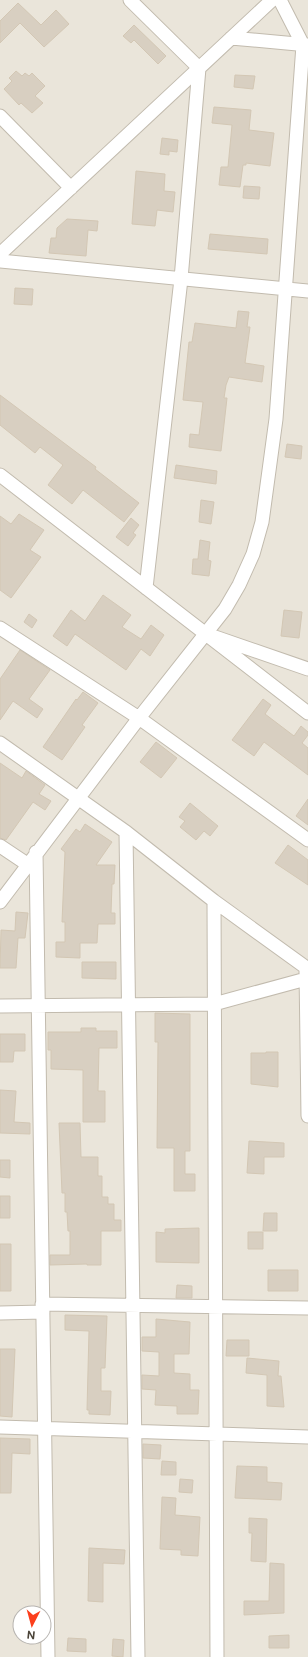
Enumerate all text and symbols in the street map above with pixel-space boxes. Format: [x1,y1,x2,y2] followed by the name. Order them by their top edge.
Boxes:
[12,1605,52,1645] north arrow
[26,1629,36,1641] text: N

